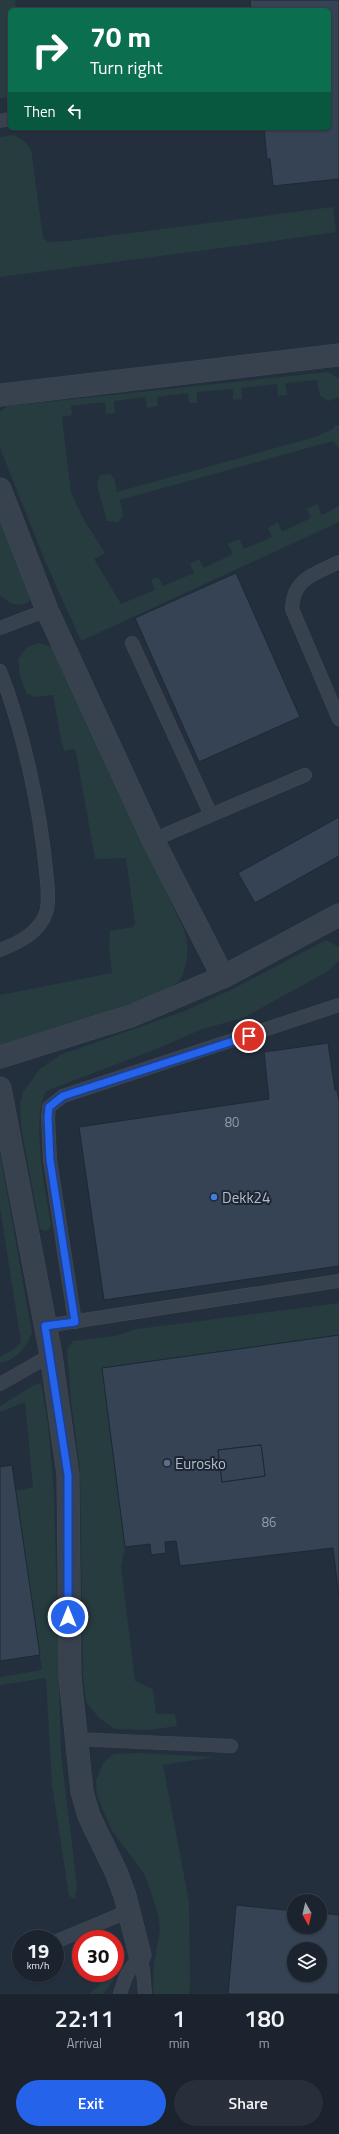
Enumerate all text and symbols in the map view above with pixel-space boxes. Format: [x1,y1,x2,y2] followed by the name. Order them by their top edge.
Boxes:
[90,15,151,58] text: 70 m
[24,24,76,76] icon: right
[90,54,163,81] text: Turn right
[24,100,56,123] text: Then
[64,100,86,122] icon: left
[232,1019,266,1053] pin
[238,1025,260,1047] icon: arrive
[225,1112,239,1132] house number: 80
[222,1186,270,1209] place label: Dekk24
[209,1192,219,1202] marker: Dekk24
[175,1452,226,1475] place label: Eurosko
[162,1458,172,1468] marker: Eurosko
[262,1512,276,1532] house number: 86
[47,1596,89,1638] position arrow
[287,1894,327,1934] north arrow
[287,1894,327,1982] map controls
[72,1930,124,1982] speed limit sign: 30
[27,1935,49,1966] text: 19
[287,1942,327,1982] button: layers
[27,1958,49,1973] text: km/h
[55,2000,114,2036] text: 22:11
[172,2000,186,2036] text: 1
[244,2000,284,2036] text: 180
[67,2033,102,2053] text: Arrival
[169,2033,189,2053] text: min
[259,2033,270,2053] text: m
[16,2080,166,2126] button: Exit
[174,2080,323,2126] button: Share

